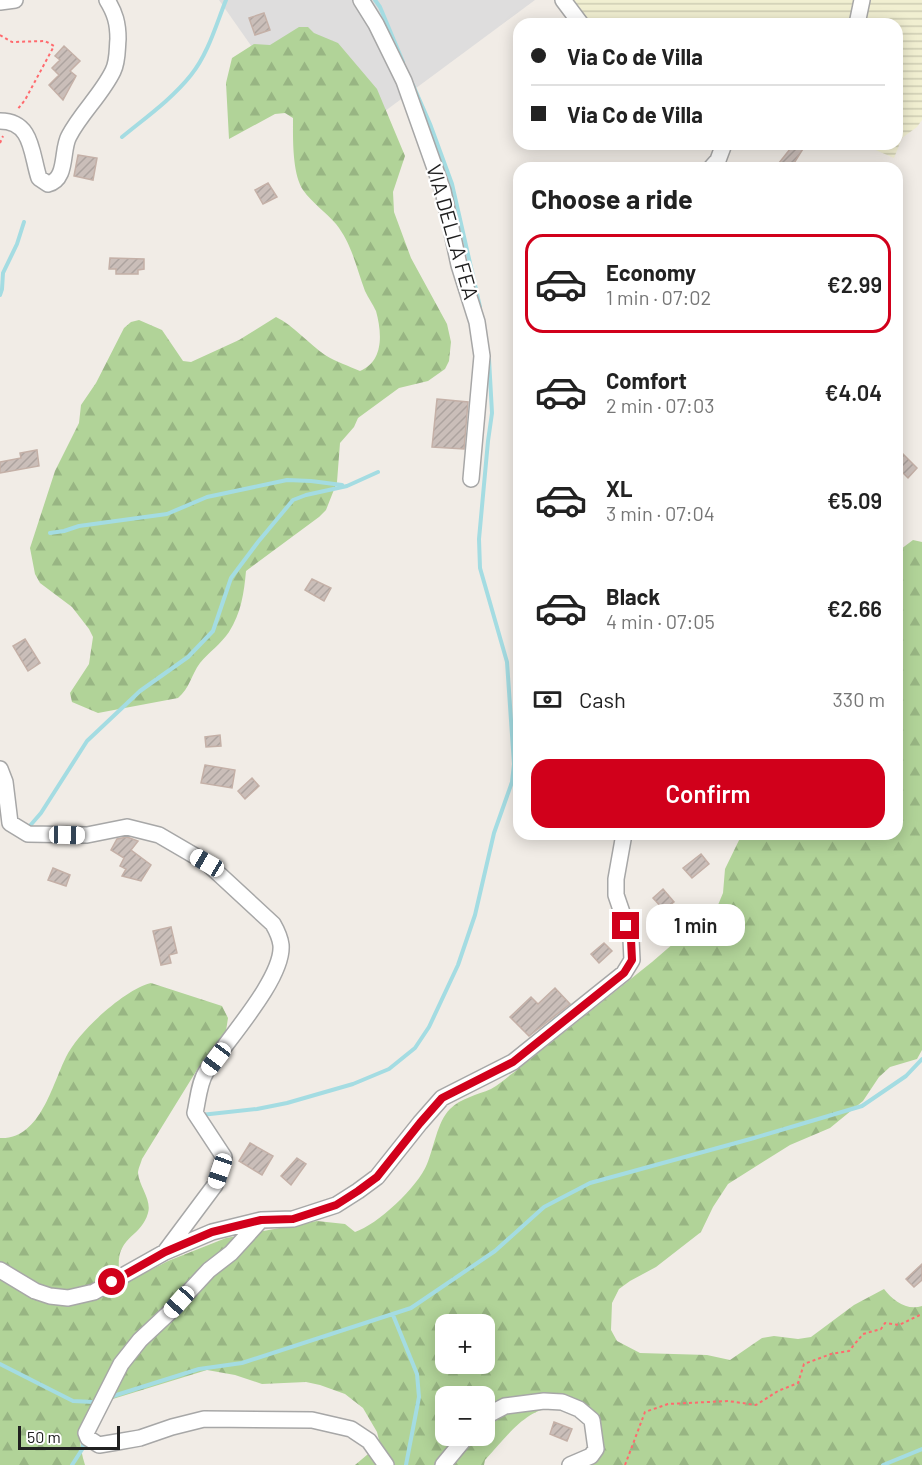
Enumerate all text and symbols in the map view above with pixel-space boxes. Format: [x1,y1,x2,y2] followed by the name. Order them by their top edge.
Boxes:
[567,43,703,69] text: Via Co de Villa
[567,101,703,127] text: Via Co de Villa
[422,161,485,302] street label: VIA DELLA FEA
[531,182,693,214] text: Choose a ride
[534,257,588,311] icon: car
[606,259,696,285] text: Economy
[827,271,882,297] text: €2.99
[606,285,711,309] text: 1 min · 07:02
[534,365,588,419] icon: car
[606,367,687,393] text: Comfort
[824,379,882,405] text: €4.04
[606,393,714,417] text: 2 min · 07:03
[534,473,588,527] icon: car
[606,475,632,501] text: XL
[827,487,882,513] text: €5.09
[606,501,715,525] text: 3 min · 07:04
[534,581,588,635] icon: car
[606,583,660,609] text: Black
[827,595,882,621] text: €2.66
[606,609,715,633] text: 4 min · 07:05
[531,683,564,716] icon: cash
[579,686,626,712] text: Cash
[833,687,885,711] text: 330 m
[531,759,885,828] button: Confirm
[49,826,85,844] car
[187,846,227,880] car
[647,905,746,947] callout: 1 min
[612,912,639,939] route end
[674,913,717,937] text: 1 min
[198,1039,234,1079] car
[206,1151,234,1191] car
[98,1268,125,1295] route start
[160,1283,198,1321] car
[435,1314,495,1446] map controls
[435,1314,495,1374] button: +
[435,1386,495,1446] button: −
[18,1423,120,1450] scale bar
[27,1427,61,1446] text: 50 m

